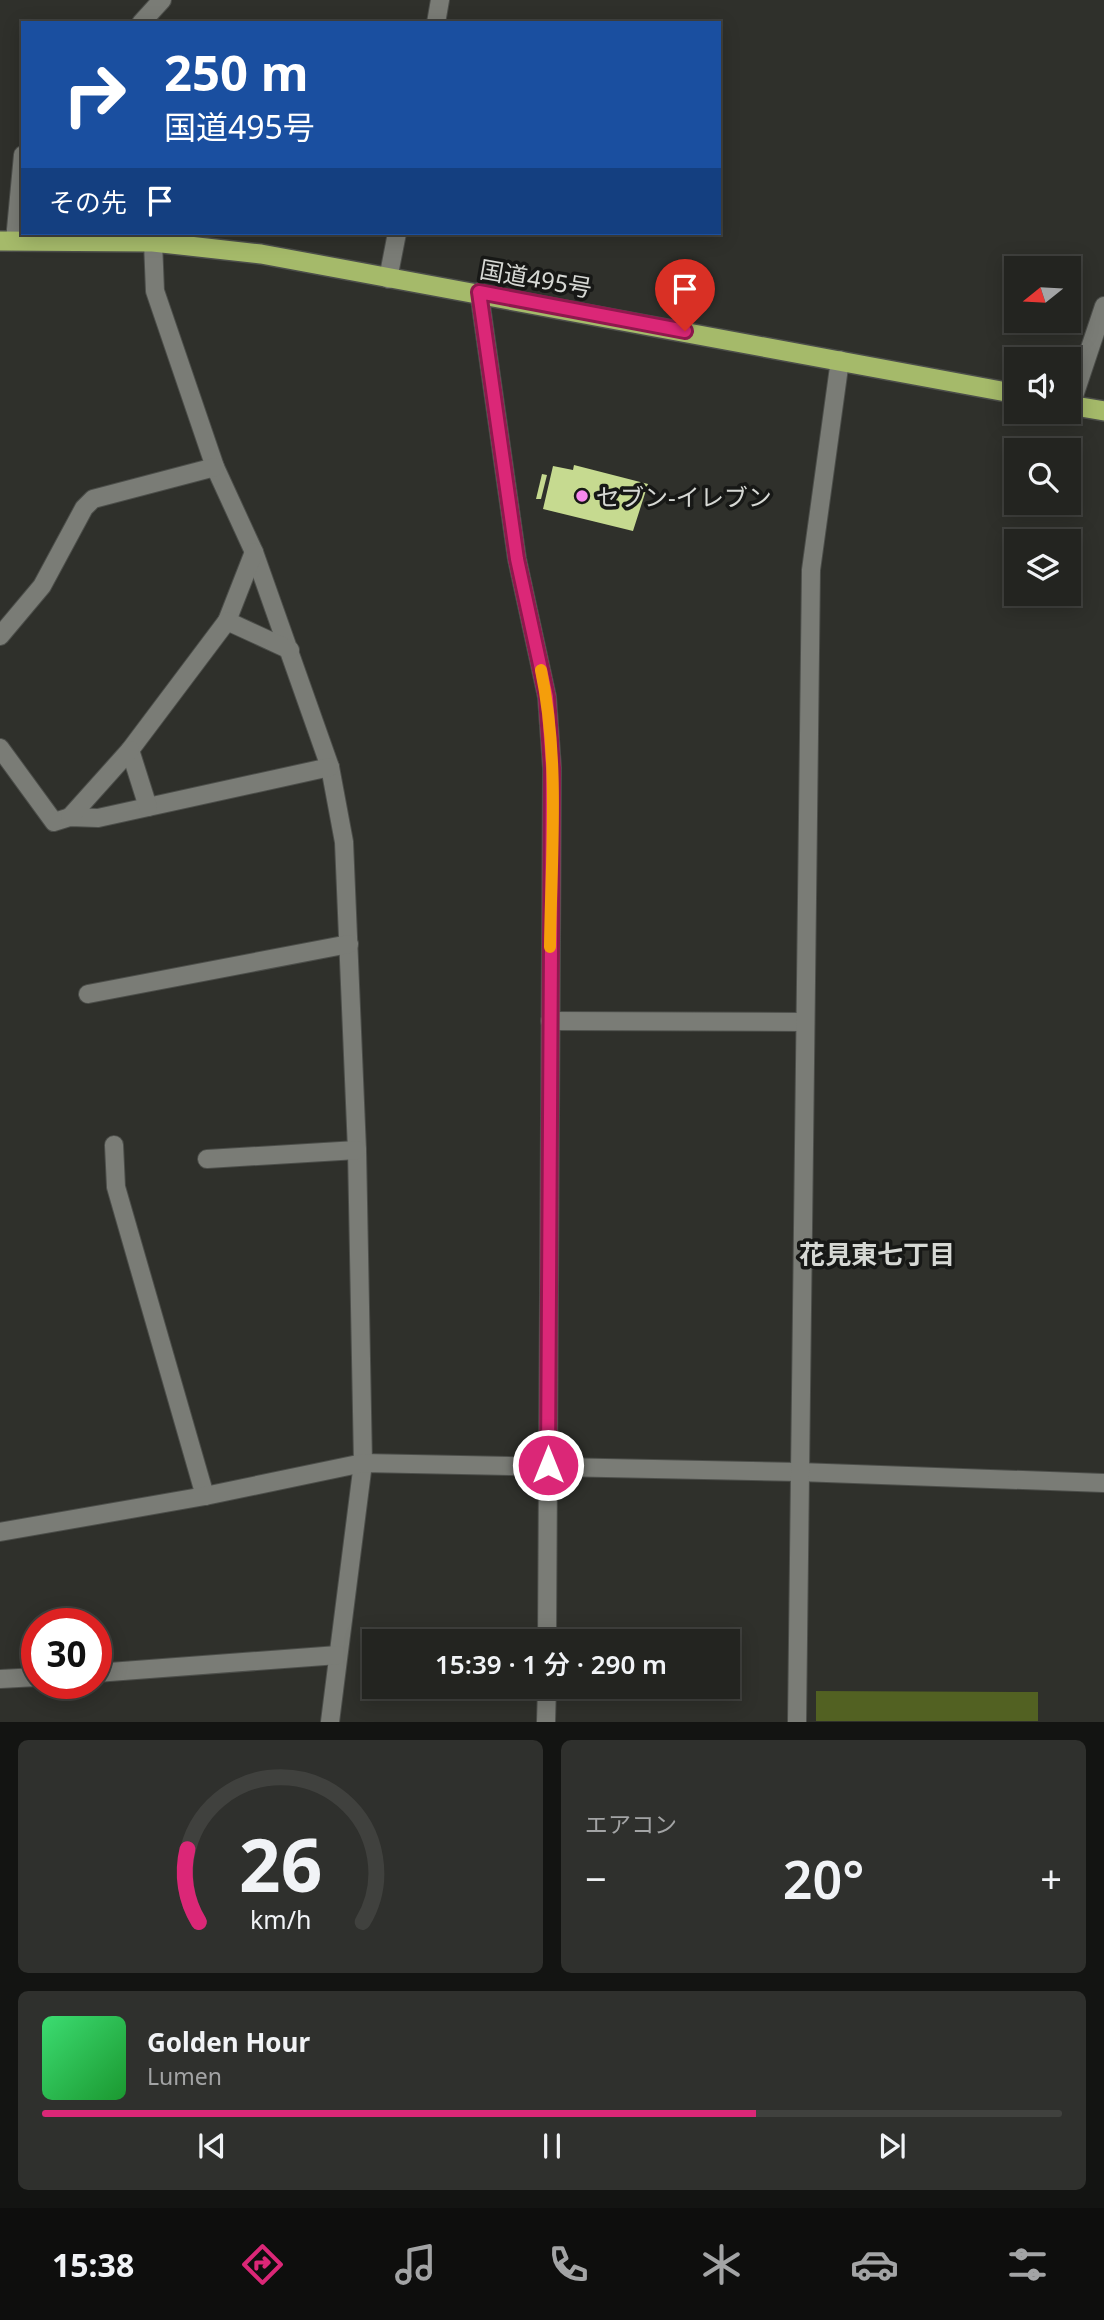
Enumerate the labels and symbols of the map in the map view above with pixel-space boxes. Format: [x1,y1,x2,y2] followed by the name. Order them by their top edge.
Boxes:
[477,252,595,304] street label: 国道495号
[1004,256,1082,332] north arrow
[655,259,715,331] pin
[596,480,772,513] place label: セブン-イレブン
[574,488,590,504] marker: セブン-イレブン
[799,1236,955,1272] district label: 花見東七丁目
[511,1428,585,1502] position arrow
[21,1608,112,1699] speed limit sign: 30

